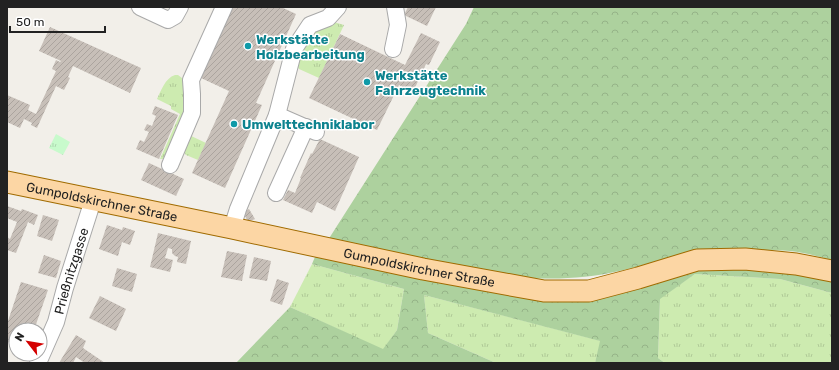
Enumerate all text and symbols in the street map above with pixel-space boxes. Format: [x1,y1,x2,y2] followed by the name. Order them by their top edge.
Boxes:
[10,8,105,34] scale bar
[16,15,44,29] text: 50 m
[256,32,365,62] place label: Werkstätte Holzbearbeitung
[243,41,253,51] marker: Werkstätte Holzbearbeitung
[375,68,486,98] place label: Werkstätte Fahrzeugtechnik
[362,77,372,87] marker: Werkstätte Fahrzeugtechnik
[242,117,375,132] place label: Umwelttechniklabor
[229,119,239,129] marker: Umwelttechniklabor
[25,179,179,225] street label: Gumpoldskirchner Straße
[51,226,92,316] street label: Prießnitzgasse
[342,245,496,290] street label: Gumpoldskirchner Straße
[8,322,48,362] north arrow
[12,330,28,344] text: N

